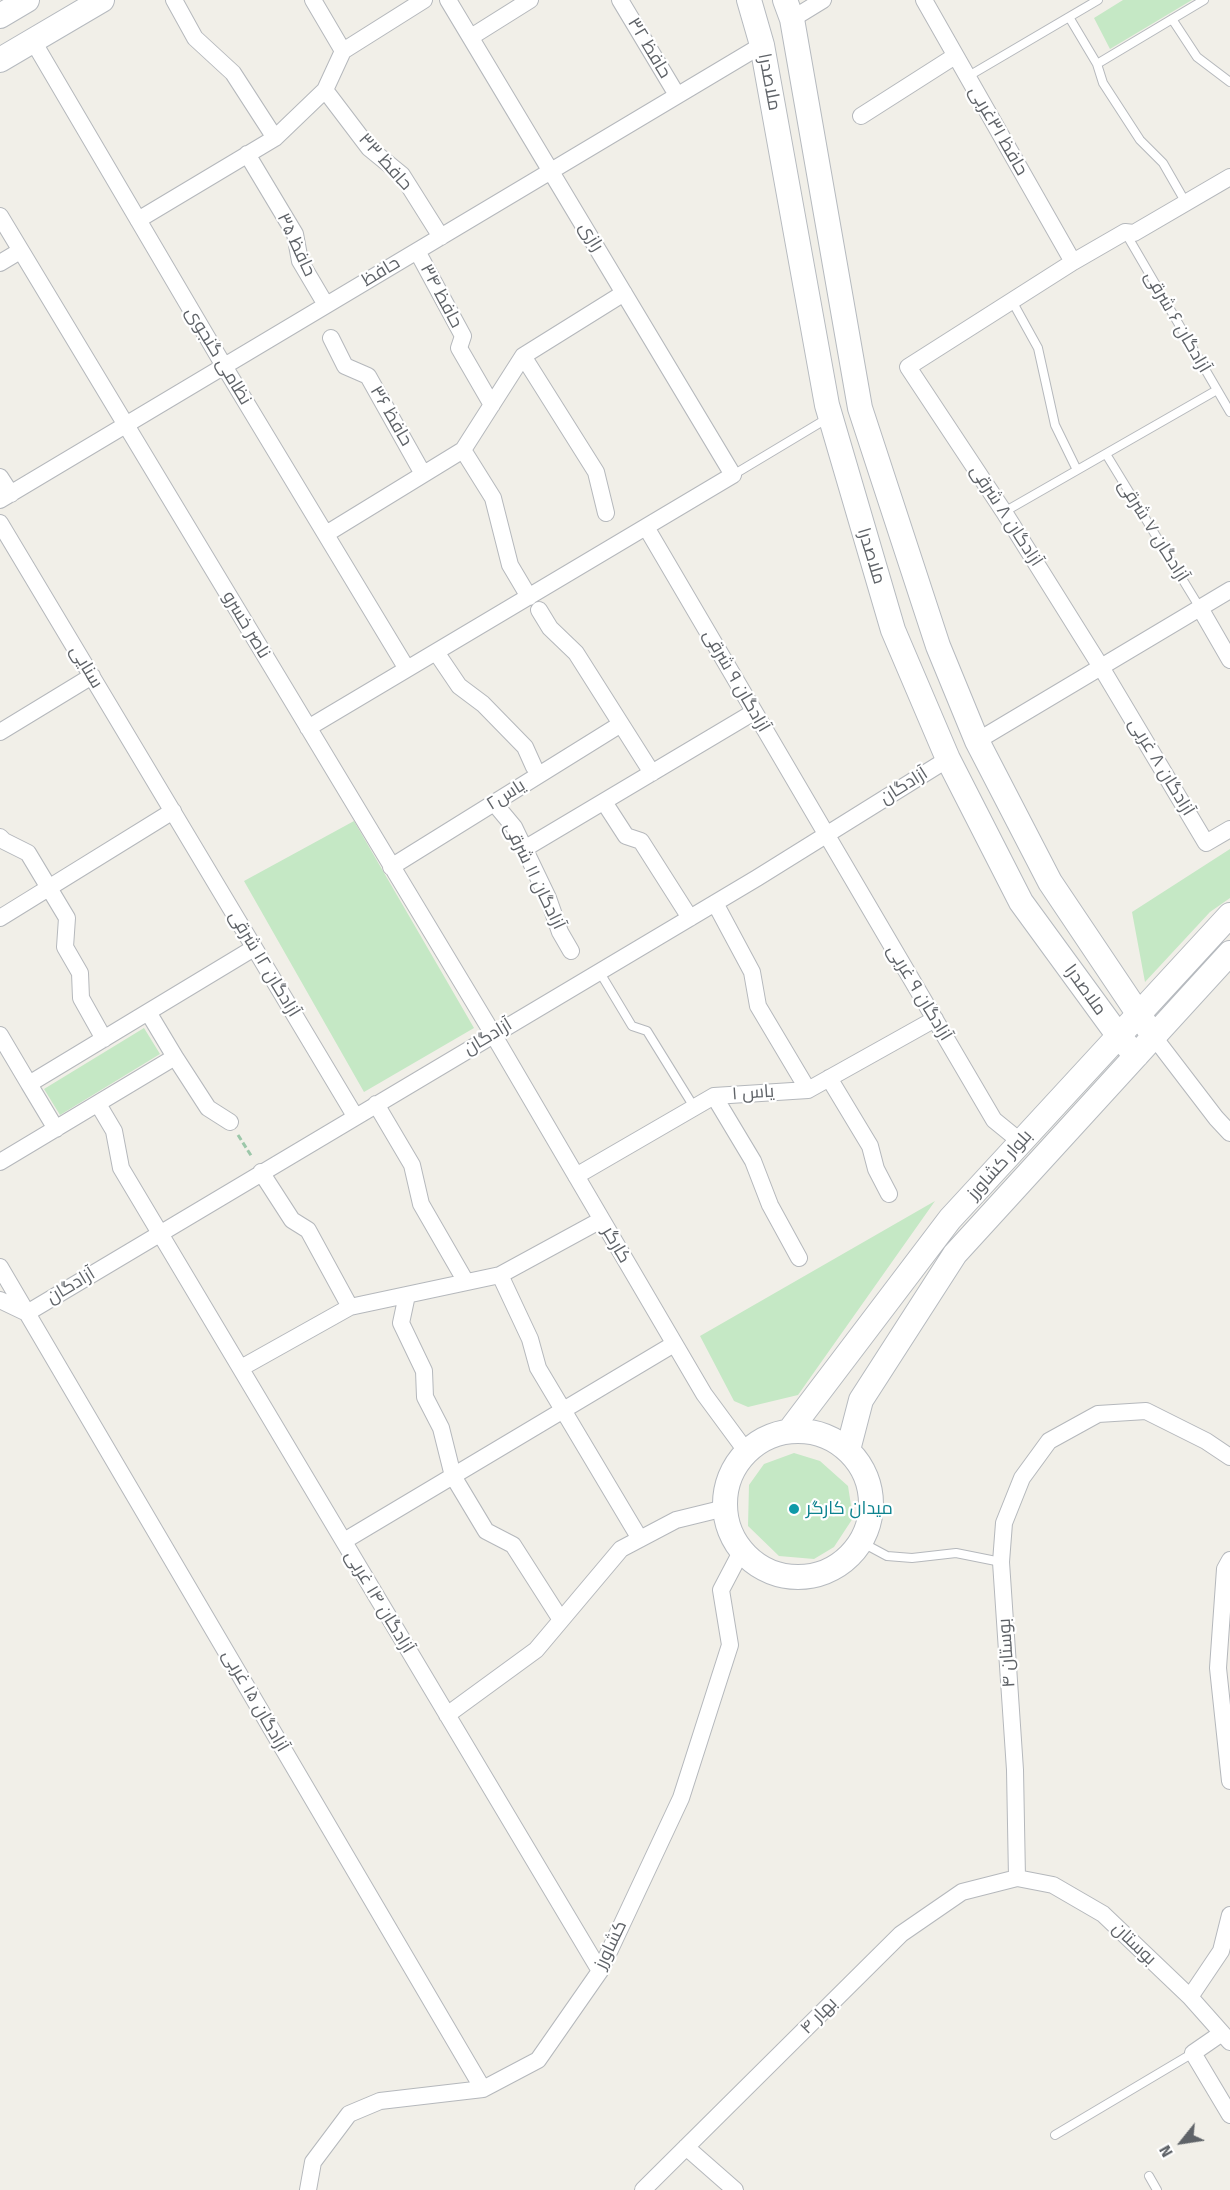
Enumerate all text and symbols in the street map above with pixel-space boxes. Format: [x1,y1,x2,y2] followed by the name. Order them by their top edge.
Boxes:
[622,14,676,82] street label: حافظ ۳۲
[753,52,785,112] street label: ملاصدرا
[964,82,1032,180] street label: حافظ ۳۱غربی
[354,129,416,195] street label: حافظ ۳۳
[272,210,320,280] street label: حافظ ۳۵
[574,218,608,256] street label: رازی
[358,252,404,292] street label: حافظ
[415,260,467,332] street label: حافظ ۳۴
[1139,267,1215,377] street label: آزادگان ۶ شرقی
[180,303,256,409] street label: نظامی گنجوی
[365,382,417,450] street label: حافظ ۳۶
[965,461,1047,571] street label: آزادگان ۸ شرقی
[1113,476,1193,586] street label: آزادگان ۷ شرقی
[852,525,890,587] street label: ملاصدرا
[217,587,275,663] street label: ناصر خسرو
[698,626,774,736] street label: آزادگان ۹ شرقی
[65,642,107,692] street label: سنایی
[1123,714,1199,820] street label: آزادگان ۸ غربی
[876,763,932,809] street label: آزادگان
[483,775,529,815] street label: یاس۲
[499,819,569,933] street label: آزادگان ۱۱ شرقی
[224,907,304,1021] street label: آزادگان ۱۲ شرقی
[882,941,956,1045] street label: آزادگان ۹ غربی
[1059,960,1111,1020] street label: ملاصدرا
[460,1014,516,1060] street label: آزادگان
[731,1081,775,1105] street label: یاس ۱
[963,1126,1037,1204] street label: بلوار کشاورز
[597,1223,635,1267] street label: کارگر
[43,1263,99,1309] street label: آزادگان
[806,1498,893,1520] place label: میدان کارگر
[787,1502,801,1516] marker: میدان کارگر
[340,1547,418,1657] street label: آزادگان ۱۴ غربی
[994,1618,1020,1688] street label: بوستان ۴
[217,1646,293,1756] street label: آزادگان ۱۵ غربی
[590,1917,632,1973] street label: کشاورز
[1108,1918,1160,1970] street label: بوستان
[796,1993,842,2039] street label: بهار ۴
[1152,2112,1212,2172] north arrow
[1155,2142,1177,2161] text: N

